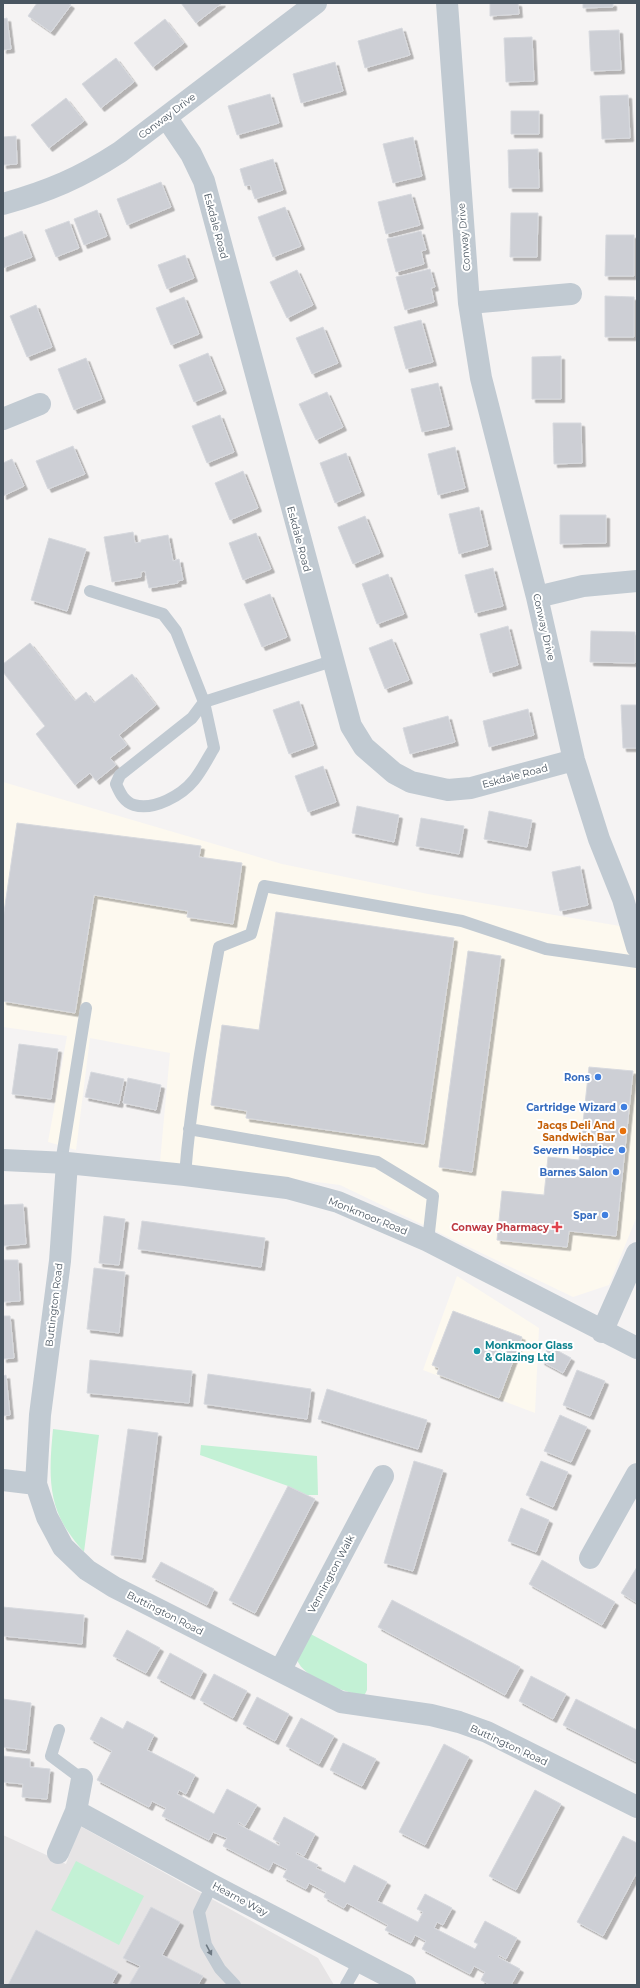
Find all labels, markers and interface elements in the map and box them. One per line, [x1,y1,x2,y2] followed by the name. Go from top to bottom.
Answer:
[136,90,198,142] street label: Conway Drive
[201,192,231,260] street label: Eskdale Road
[455,202,473,272] street label: Conway Drive
[284,505,314,573] street label: Eskdale Road
[530,592,558,662] street label: Conway Drive
[481,761,549,791] street label: Eskdale Road
[564,1071,591,1084] place label: Rons
[593,1072,603,1082] marker: Rons
[526,1101,616,1114] place label: Cartridge Wizard
[619,1102,629,1112] marker: Cartridge Wizard
[537,1119,616,1144] place label: Jacqs Deli And Sandwich Bar
[618,1126,628,1136] marker: Jacqs Deli And Sandwich Bar
[533,1144,614,1157] place label: Severn Hospice
[617,1145,627,1155] marker: Severn Hospice
[539,1166,608,1179] place label: Barnes Salon
[611,1167,621,1177] marker: Barnes Salon
[326,1194,410,1238] street label: Monkmoor Road
[573,1209,598,1222] place label: Spar
[600,1210,610,1220] marker: Spar
[451,1221,550,1234] place label: Conway Pharmacy
[552,1222,562,1232] marker: Conway Pharmacy
[42,1262,66,1348] street label: Buttington Road
[485,1339,573,1364] place label: Monkmoor Glass & Glazing Ltd
[472,1346,482,1356] marker: Monkmoor Glass & Glazing Ltd
[305,1533,357,1615] street label: Vennington Walk
[125,1588,205,1638] street label: Buttington Road
[468,1721,550,1769] street label: Buttington Road
[210,1879,270,1919] street label: Hearne Way
[206,1944,213,1956] one-way arrow

